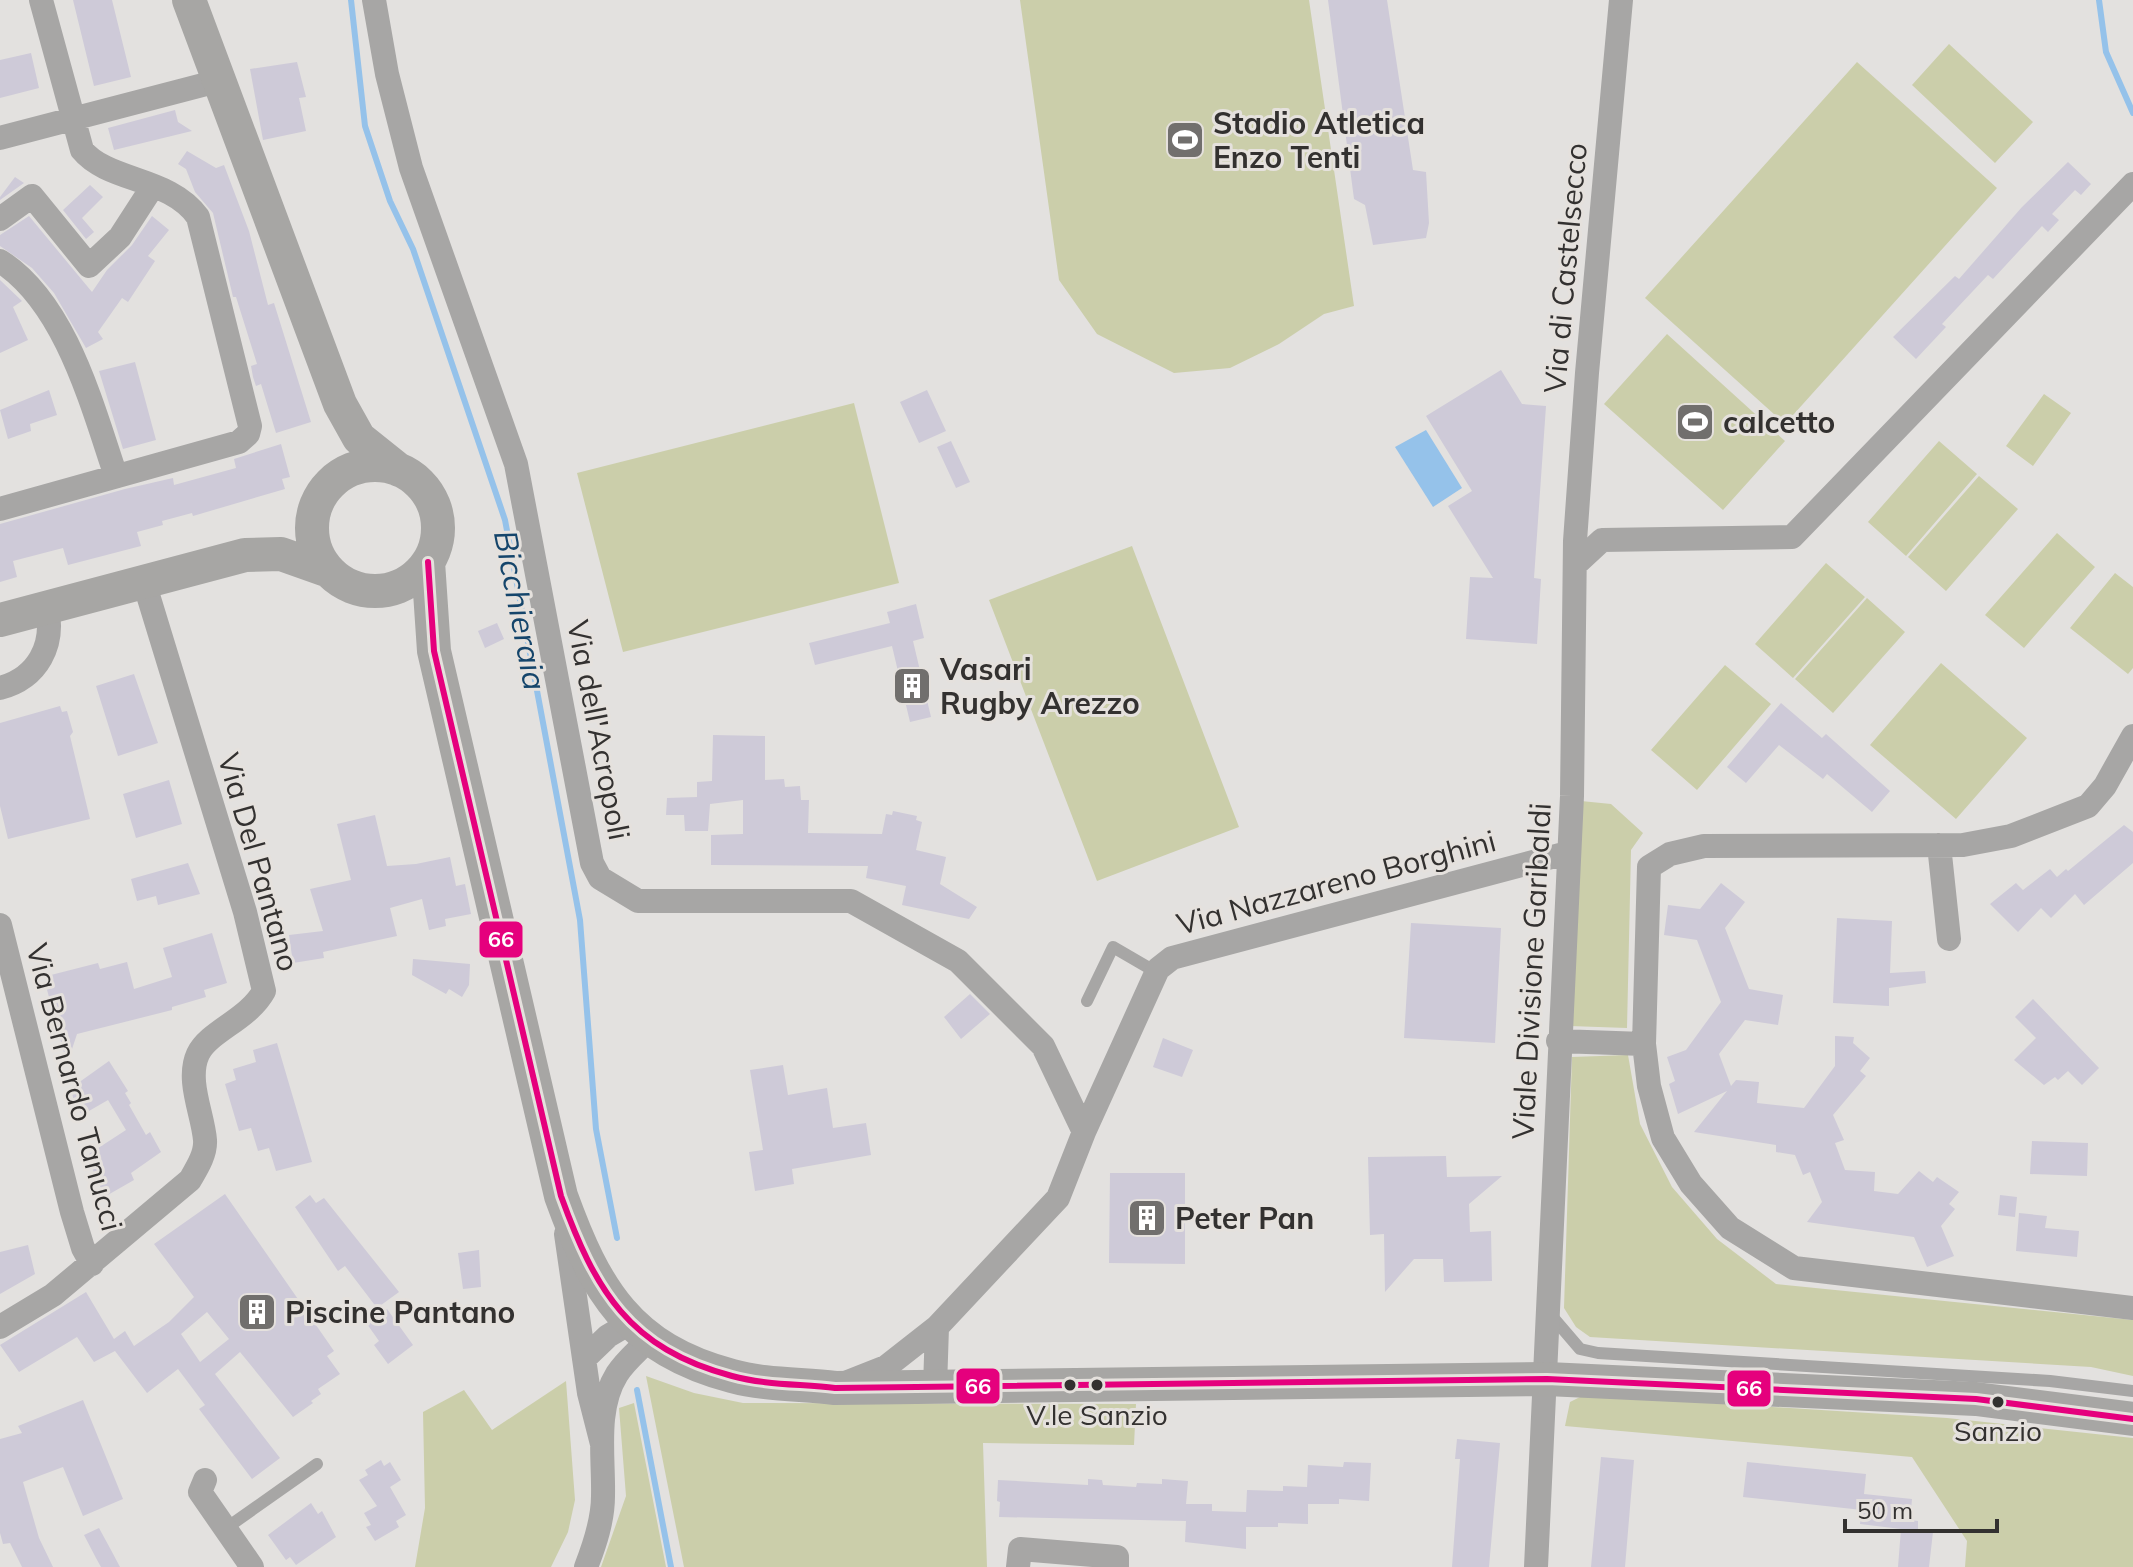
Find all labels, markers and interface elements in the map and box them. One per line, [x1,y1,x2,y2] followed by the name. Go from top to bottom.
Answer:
[1213,104,1425,176] place label: Stadio Atletica Enzo Tenti
[1164,119,1206,161] sports icon: Stadio Atletica Enzo Tenti
[1535,141,1595,395] street label: Via di Castelsecco
[1674,401,1716,443] sports icon: calcetto
[1723,403,1835,441] place label: calcetto
[486,527,556,693] water label: Bicchieraia
[559,617,639,843] street label: Via dell'Acropoli
[939,650,1140,722] place label: Vasari Rugby Arezzo
[891,665,933,707] building icon: Vasari Rugby Arezzo
[210,749,308,975] street label: Via Del Pantano
[1503,802,1559,1140] street label: Viale Divisione Garibaldi
[1172,821,1500,943] street label: Via Nazzareno Borghini
[478,920,524,959] line badge: 66
[488,925,514,953] text: 66
[18,939,132,1235] street label: Via Bernardo Tanucci
[1126,1197,1168,1239] building icon: Peter Pan
[1175,1199,1314,1237] place label: Peter Pan
[236,1291,278,1333] building icon: Piscine Pantano
[285,1293,515,1331] place label: Piscine Pantano
[955,1367,1001,1405] line badge: 66
[1726,1369,1772,1408] line badge: 66
[965,1372,991,1400] text: 66
[1736,1374,1762,1402] text: 66
[1062,1377,1078,1393] unlabelled marker
[1089,1377,1105,1393] marker: V.le Sanzio
[1990,1394,2006,1410] marker: Sanzio
[1026,1397,1168,1432] place label: V.le Sanzio
[1954,1413,2042,1448] place label: Sanzio
[1845,1483,1997,1533] scale bar
[1857,1495,1913,1525] text: 50 m

